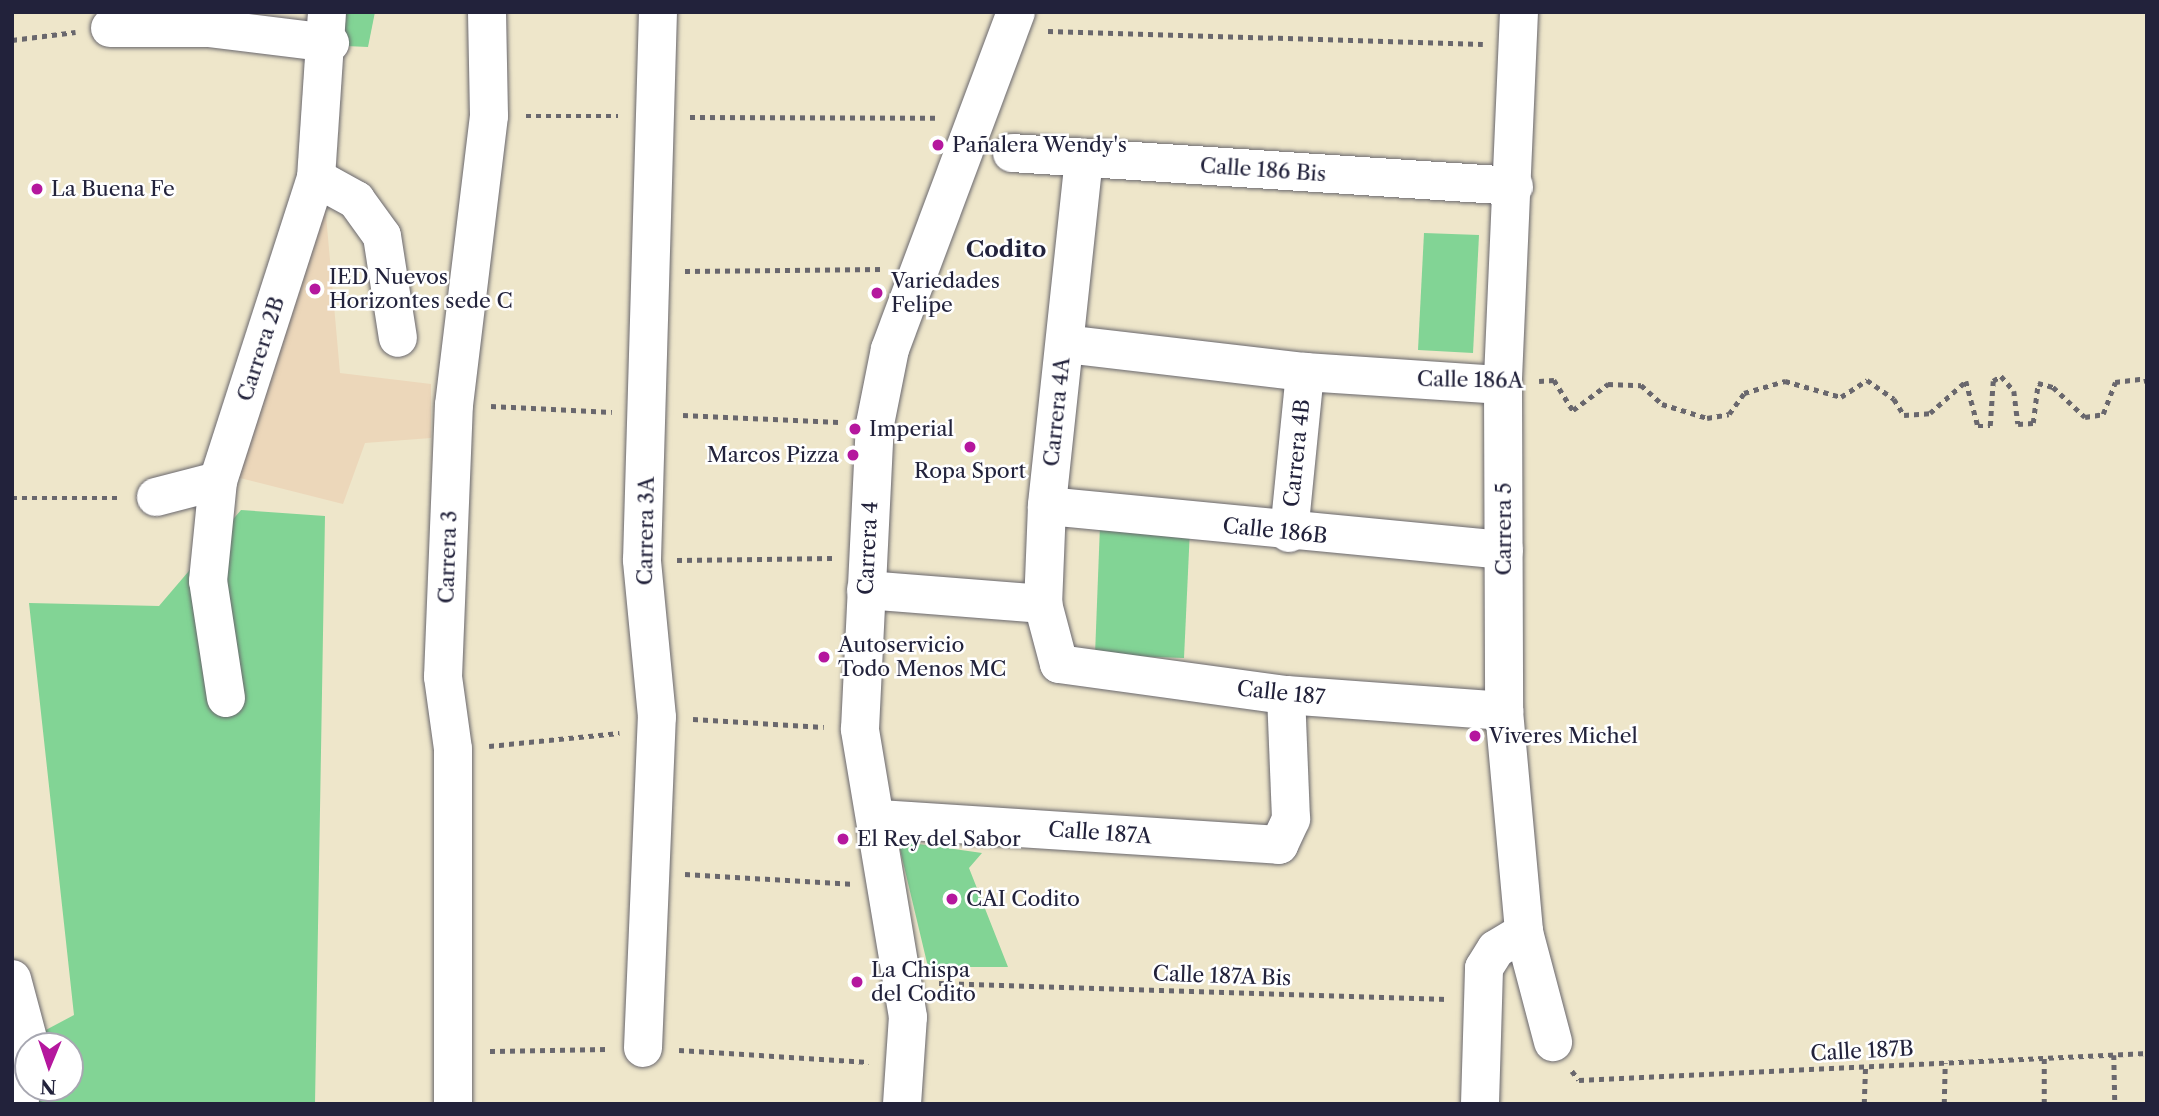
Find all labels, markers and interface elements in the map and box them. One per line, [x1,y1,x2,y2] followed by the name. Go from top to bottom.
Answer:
[952,132,1128,158] place label: Pañalera Wendy's
[930,137,946,153] marker: Pañalera Wendy's
[1199,153,1327,187] street label: Calle 186 Bis
[51,176,175,202] place label: La Buena Fe
[29,181,45,197] marker: La Buena Fe
[966,235,1046,263] district label: Codito
[329,264,513,314] place label: IED Nuevos Horizontes sede C
[891,268,1000,318] place label: Variedades Felipe
[307,281,323,297] marker: IED Nuevos Horizontes sede C
[869,285,885,301] marker: Variedades Felipe
[232,293,290,405] street label: Carrera 2B
[1039,356,1075,468] street label: Carrera 4A
[1417,366,1523,394] street label: Calle 186A
[1279,398,1315,508] street label: Carrera 4B
[869,416,954,442] place label: Imperial
[847,421,863,437] marker: Imperial
[962,439,978,455] marker: Ropa Sport
[707,442,839,468] place label: Marcos Pizza
[845,447,861,463] marker: Marcos Pizza
[914,458,1026,484] place label: Ropa Sport
[632,476,660,586] street label: Carrera 3A
[1491,482,1517,576] street label: Carrera 5
[853,500,883,596] street label: Carrera 4
[434,510,462,604] street label: Carrera 3
[1221,513,1329,549] street label: Calle 186B
[838,632,1006,682] place label: Autoservicio Todo Menos MC
[816,649,832,665] marker: Autoservicio Todo Menos MC
[1236,676,1326,710] street label: Calle 187
[1489,723,1638,749] place label: Viveres Michel
[1467,728,1483,744] marker: Viveres Michel
[1047,817,1153,849] street label: Calle 187A
[857,826,1022,852] place label: El Rey del Sabor
[835,831,851,847] marker: El Rey del Sabor
[966,886,1080,912] place label: CAI Codito
[944,891,960,907] marker: CAI Codito
[871,957,976,1007] place label: La Chispa del Codito
[1152,961,1292,991] street label: Calle 187A Bis
[849,974,865,990] marker: La Chispa del Codito
[14,1032,84,1102] north arrow
[1810,1036,1914,1066] street label: Calle 187B
[40,1075,57,1098] text: N

